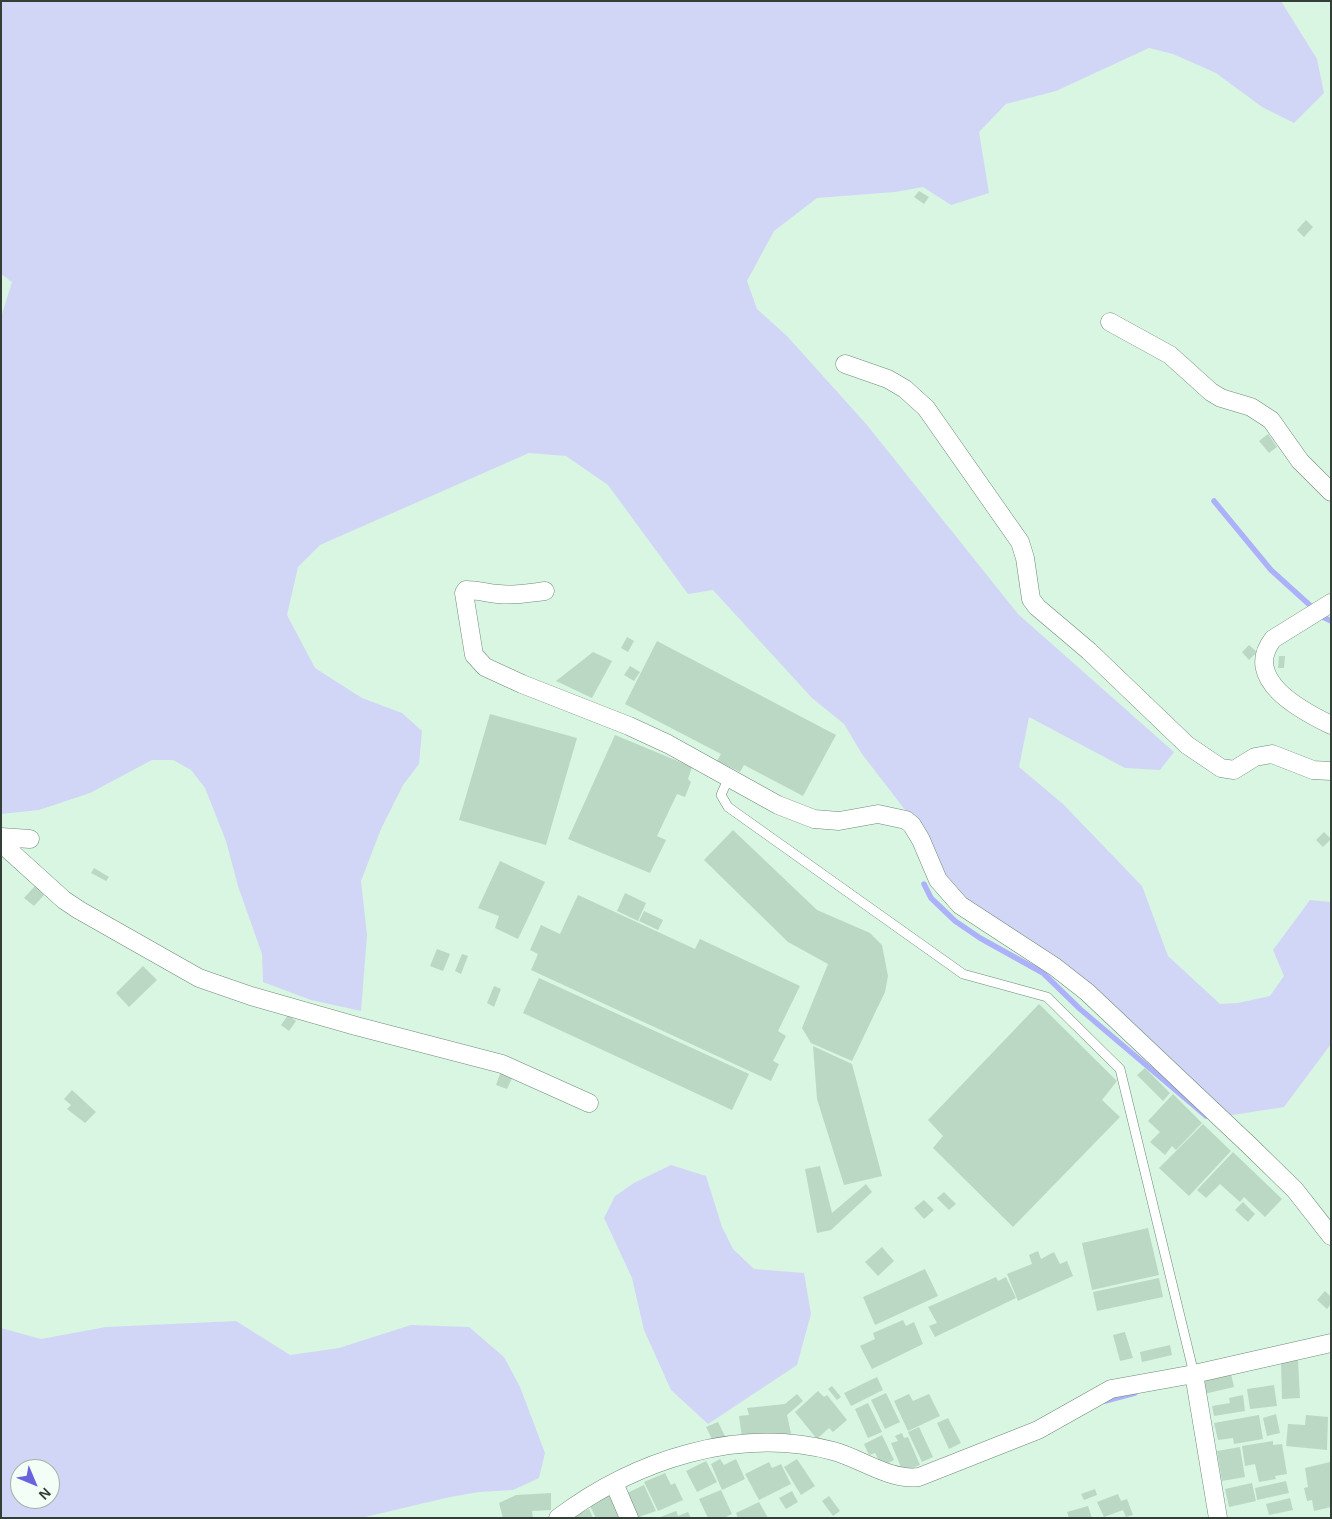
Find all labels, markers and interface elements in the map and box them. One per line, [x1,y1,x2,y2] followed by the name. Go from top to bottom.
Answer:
[10,1459,60,1509] north arrow
[36,1485,54,1503] text: N

